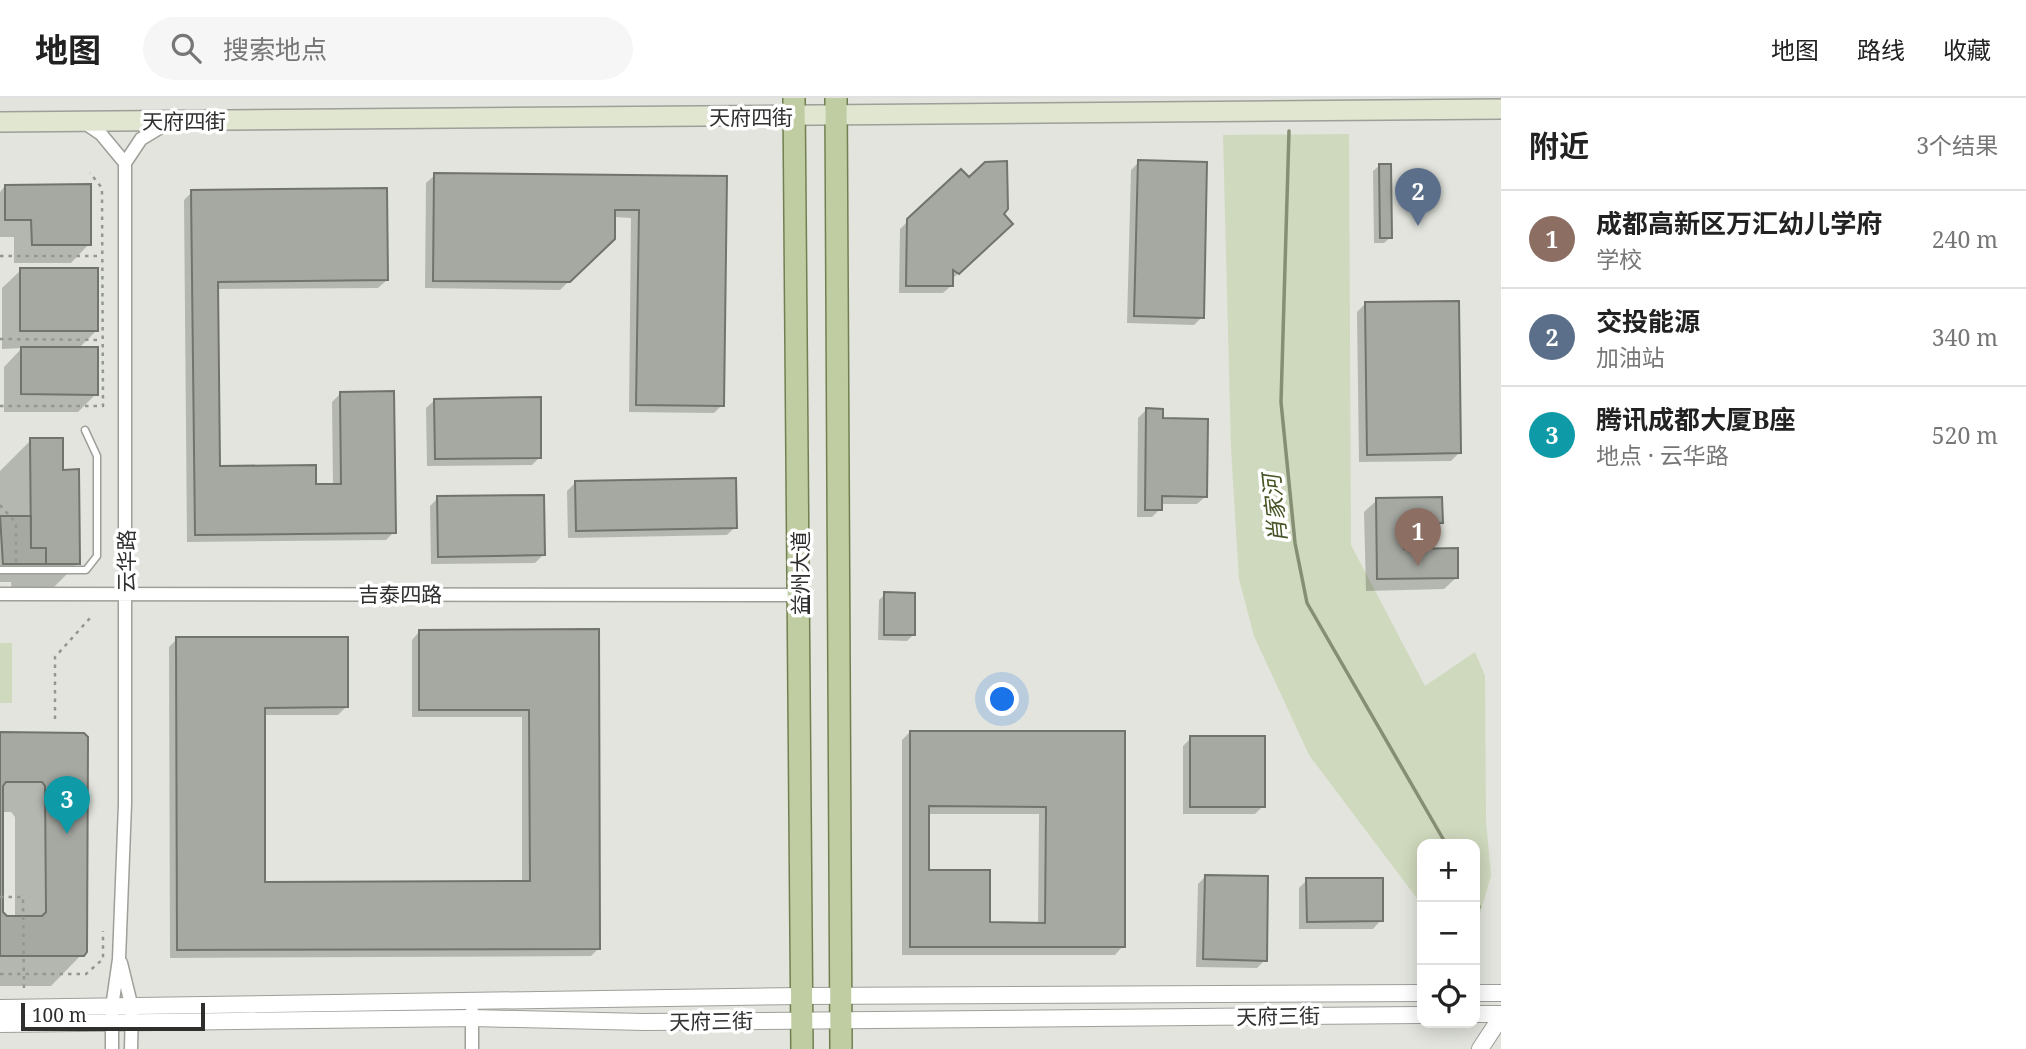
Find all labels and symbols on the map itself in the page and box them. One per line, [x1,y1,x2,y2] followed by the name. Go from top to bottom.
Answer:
[709,103,793,131] street label: 天府四街
[142,107,226,135] street label: 天府四街
[1395,168,1441,226] pin: 2
[1254,469,1294,545] water label: 肖家河
[1395,508,1441,566] pin: 1
[112,530,140,593] street label: 云华路
[786,531,814,615] street label: 益州大道
[358,580,442,608] street label: 吉泰四路
[985,682,1019,716] your location
[44,776,90,834] pin: 3
[21,1000,205,1032] scale bar
[1236,1001,1320,1031] street label: 天府三街
[669,1006,753,1036] street label: 天府三街

